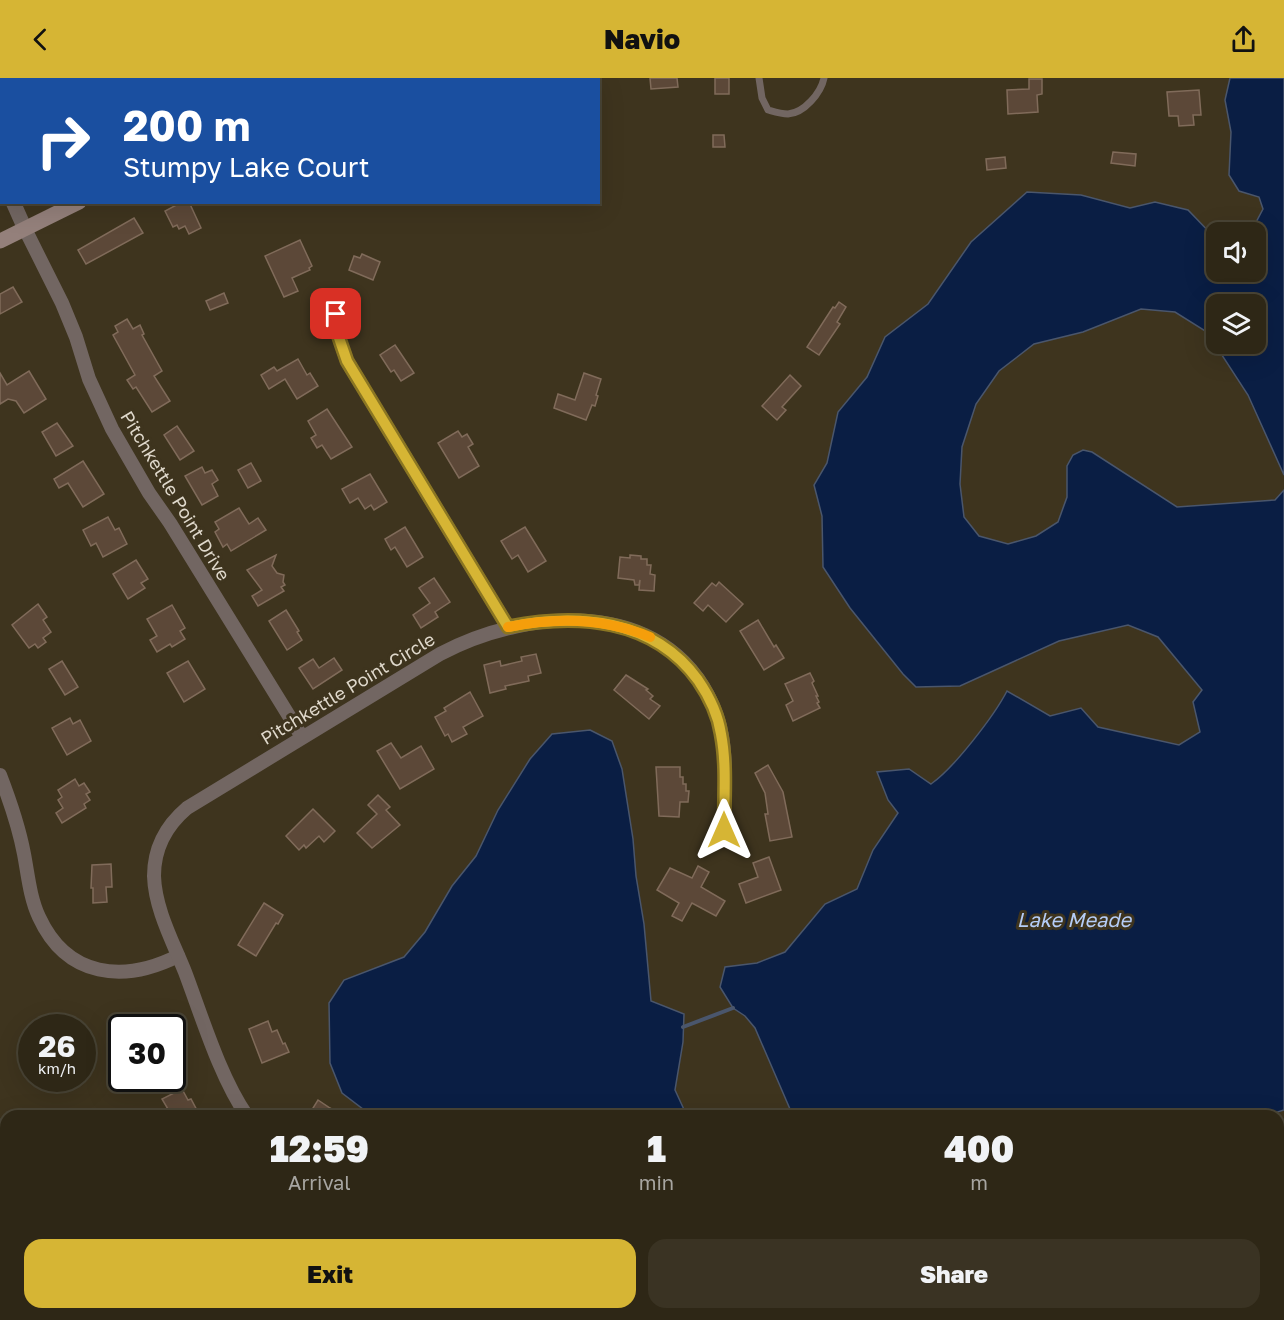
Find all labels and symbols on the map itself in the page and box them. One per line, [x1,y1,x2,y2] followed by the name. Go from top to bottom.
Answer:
[310,288,361,339] pin
[116,407,235,584] street label: Pitchkettle Point Drive
[256,627,439,749] street label: Pitchkettle Point Circle
[692,798,756,862] position arrow
[1017,907,1133,931] water label: Lake Meade
[108,1014,186,1092] speed limit sign: 30

